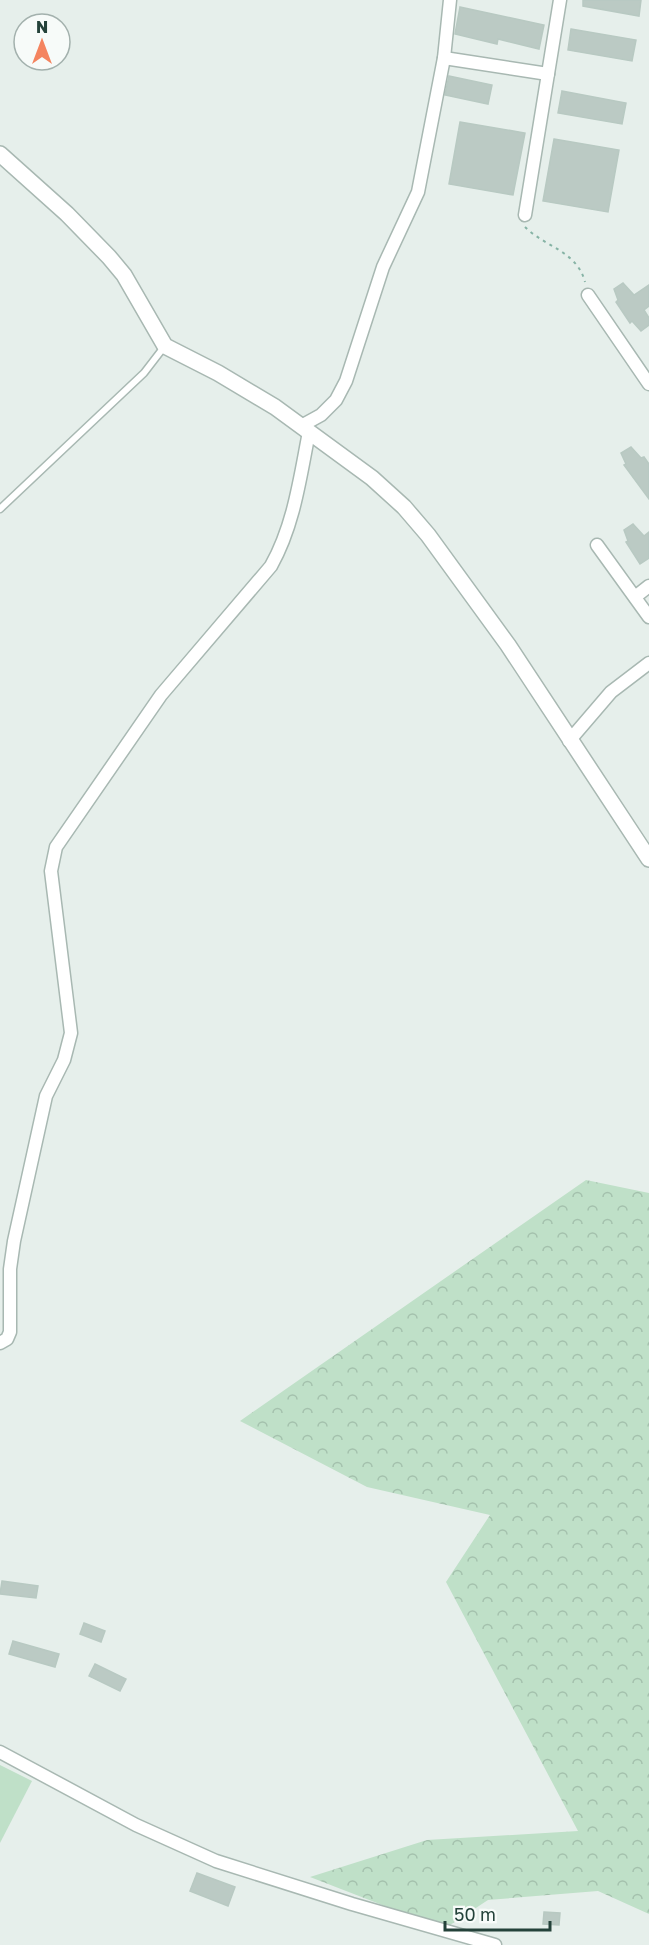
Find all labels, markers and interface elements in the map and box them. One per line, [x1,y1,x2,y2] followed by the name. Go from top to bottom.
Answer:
[12,12,72,72] north arrow
[36,17,48,37] text: N
[445,1894,550,1932] scale bar
[454,1903,496,1925] text: 50 m

